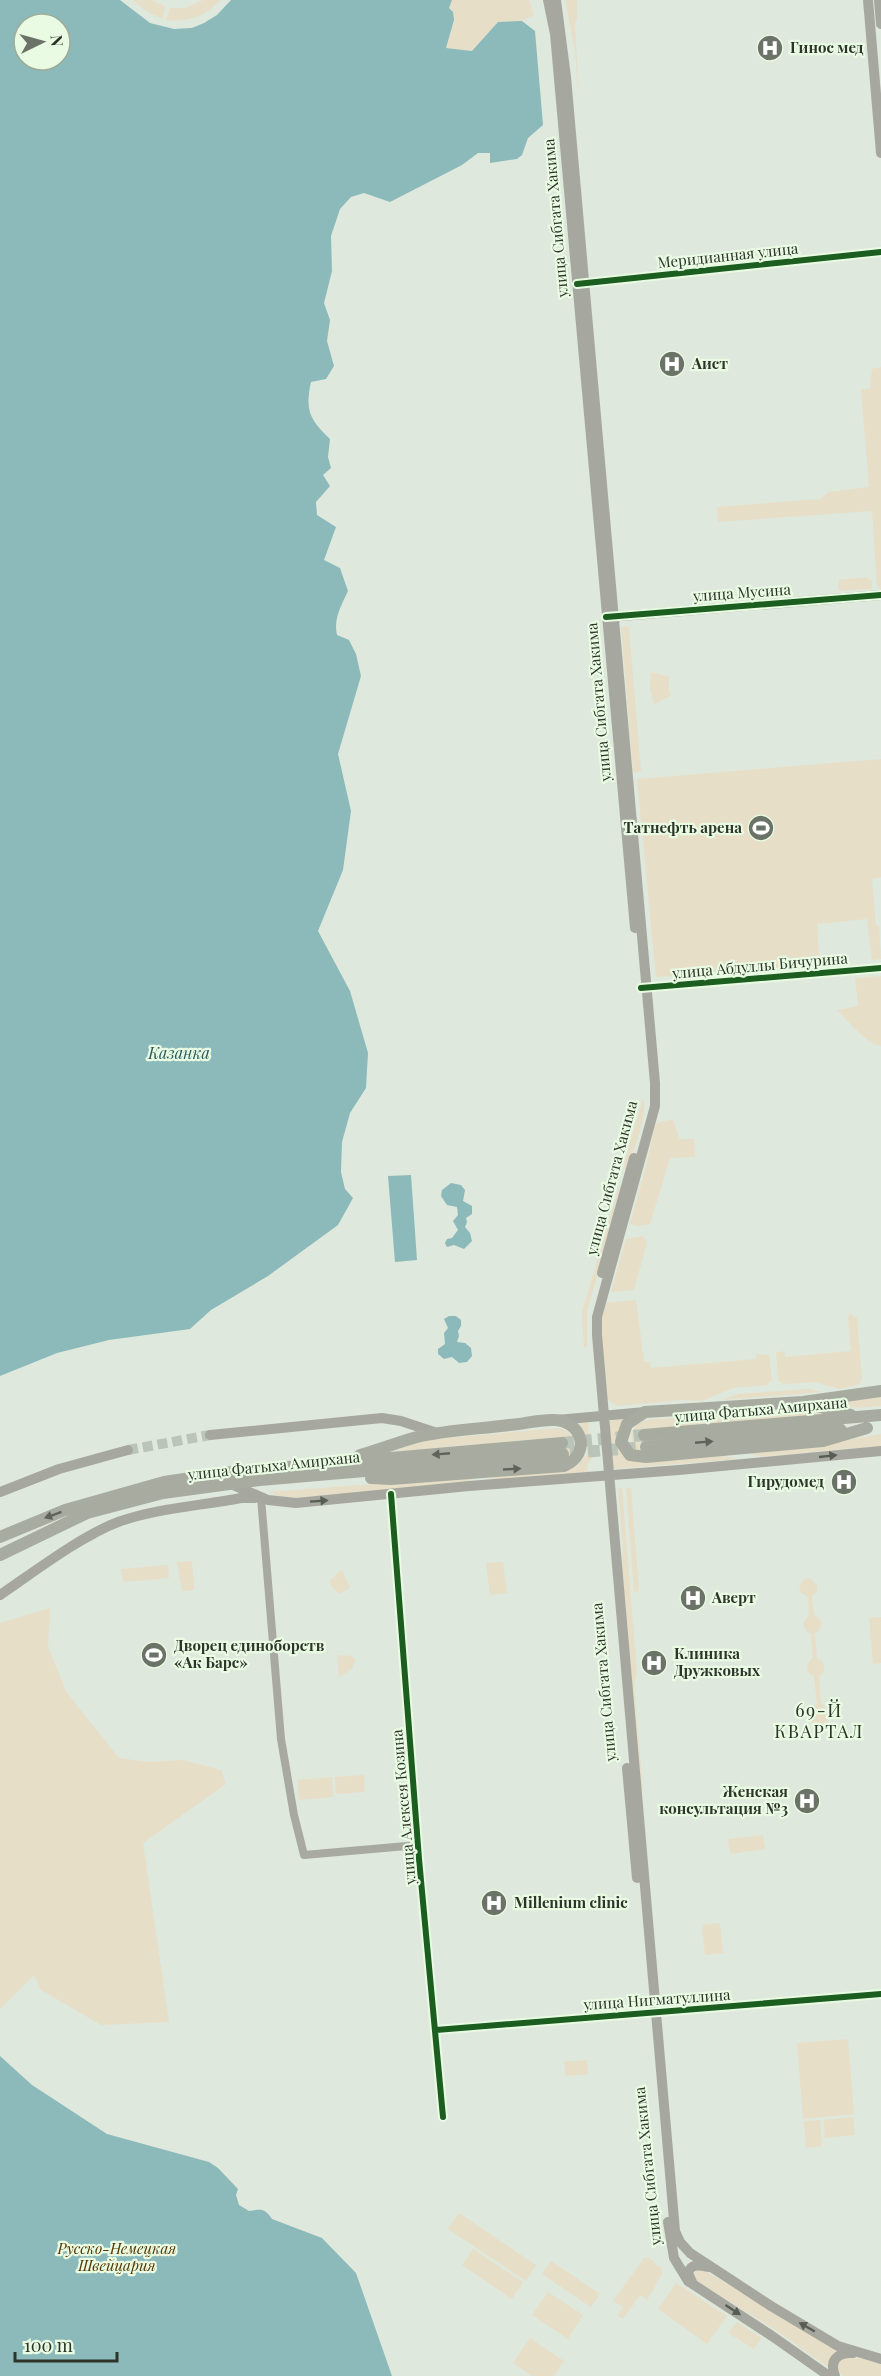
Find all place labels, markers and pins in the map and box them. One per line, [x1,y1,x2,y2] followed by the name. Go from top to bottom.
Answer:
[755,33,785,63] hospital icon: Гинос мед
[790,37,864,57] place label: Гинос мед
[657,349,687,379] hospital icon: Аист
[691,353,728,373] place label: Аист
[746,813,776,843] sports icon: Татнефть арена
[624,817,742,837] place label: Татнефть арена
[829,1467,859,1497] hospital icon: Гирудомед
[748,1471,824,1491] place label: Гирудомед
[678,1583,708,1613] hospital icon: Аверт
[711,1587,756,1607] place label: Аверт
[174,1635,325,1672] place label: Дворец единоборств «Ак Барс»
[139,1640,169,1670] sports icon: Дворец единоборств «Ак Барс»
[674,1643,761,1680] place label: Клиника Дружковых
[639,1648,669,1678] hospital icon: Клиника Дружковых
[659,1781,788,1818] place label: Женская консультация №3
[792,1786,822,1816] hospital icon: Женская консультация №3
[479,1888,509,1918] hospital icon: Millenium clinic
[514,1892,628,1912] place label: Millenium clinic

